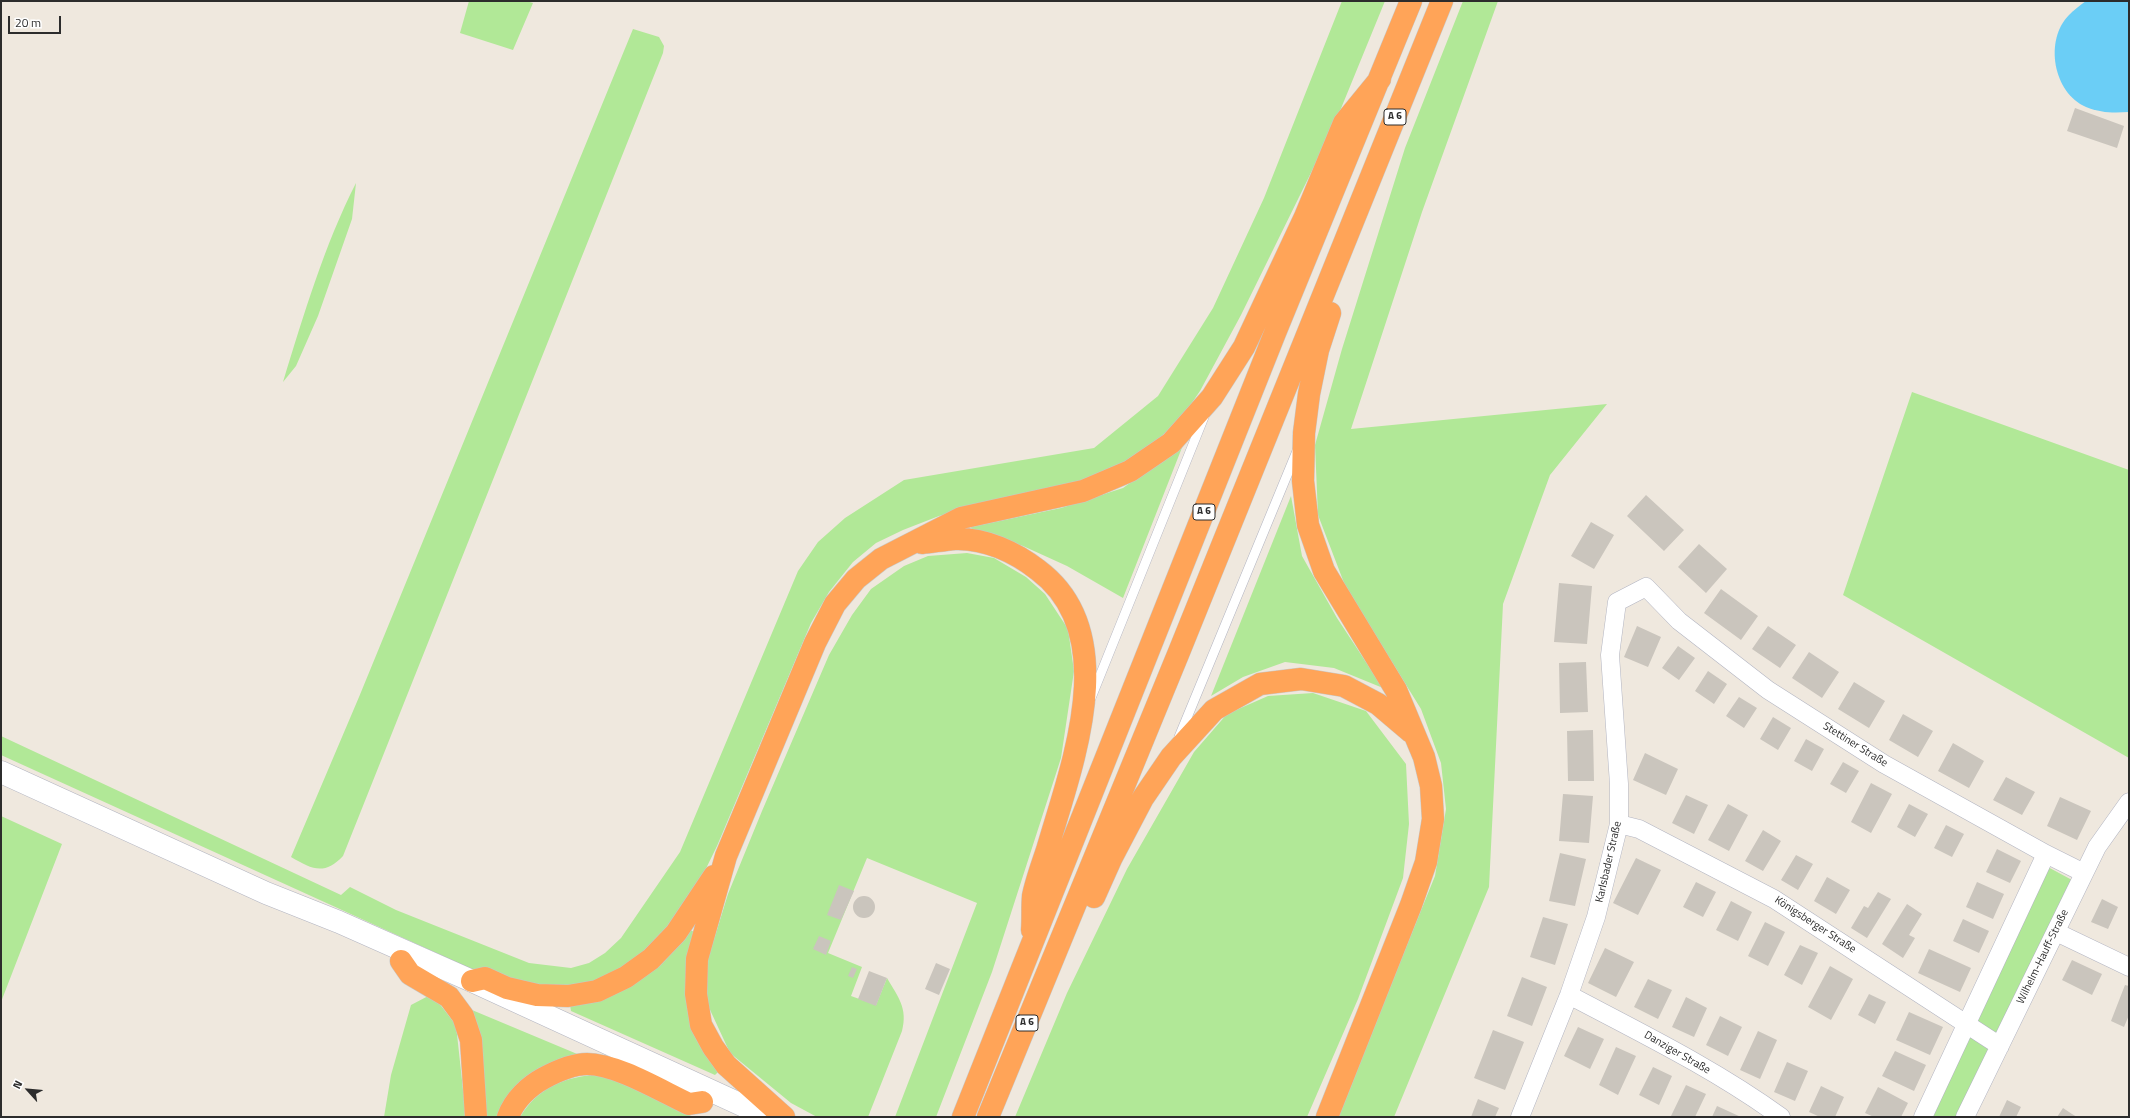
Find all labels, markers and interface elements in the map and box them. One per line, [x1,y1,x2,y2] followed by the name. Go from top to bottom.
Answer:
[10,8,63,34] scale bar
[15,13,41,32] text: 20 m
[1384,109,1406,125] road number: A 6
[1193,504,1215,520] road number: A 6
[1820,720,1890,770] street label: Stettiner Straße
[1593,820,1625,904] street label: Karlsbader Straße
[1772,894,1858,956] street label: Königsberger Straße
[2014,907,2072,1007] street label: Wilhelm-Hauff-Straße
[1016,1015,1038,1031] road number: A 6
[1642,1029,1712,1077] street label: Danziger Straße
[8,1070,48,1110] north arrow
[8,1078,26,1092] text: N

